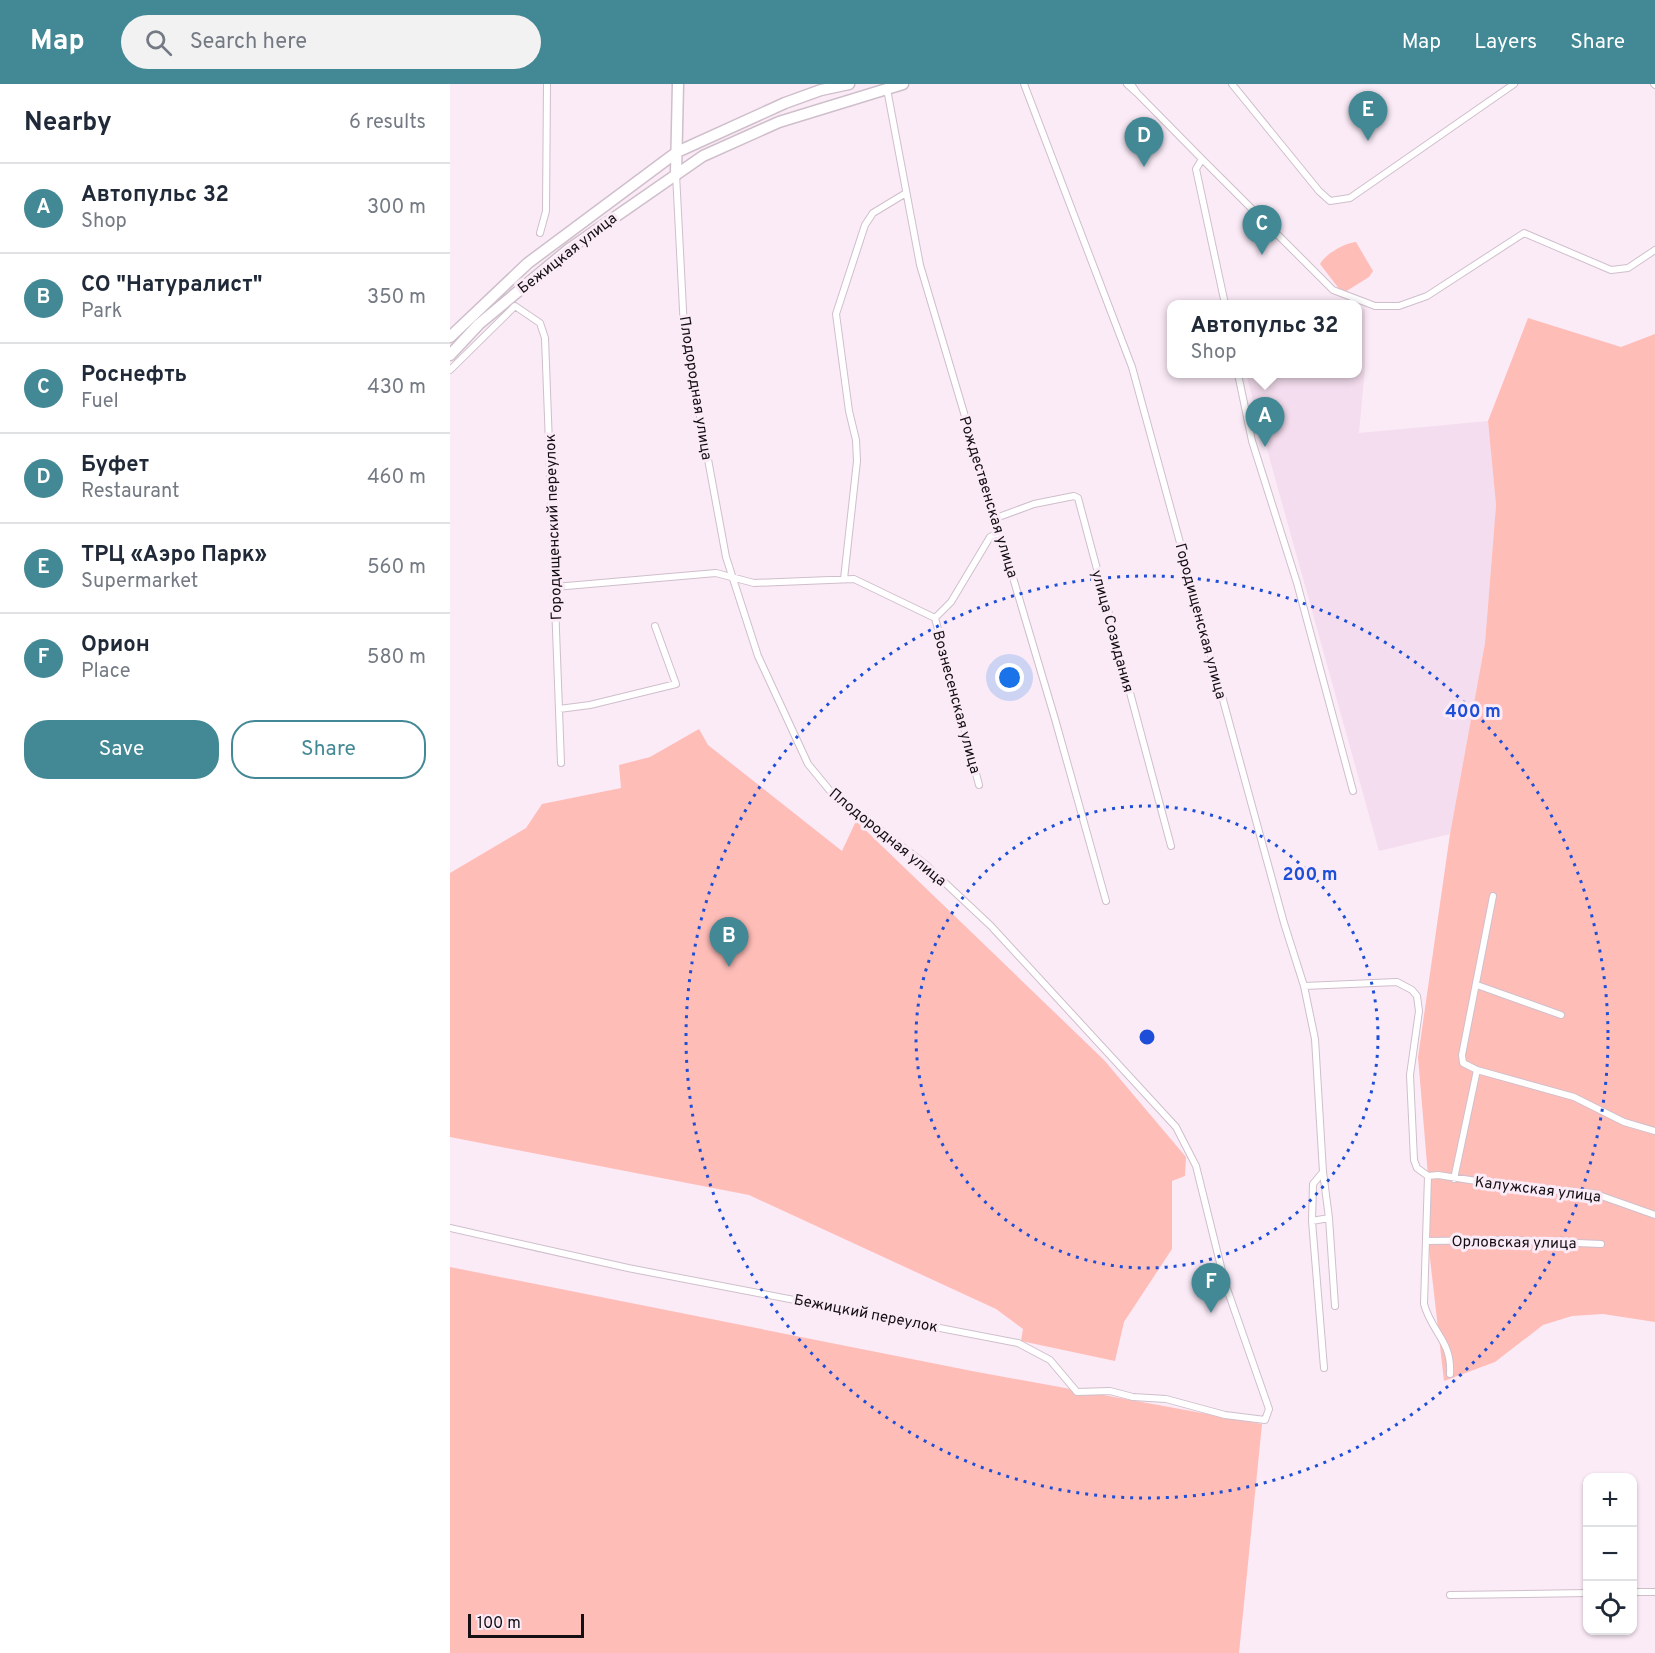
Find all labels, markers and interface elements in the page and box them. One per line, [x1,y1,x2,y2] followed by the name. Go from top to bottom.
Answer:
[121,15,541,69] search box
[30,24,85,60] text: Map
[142,26,175,59] icon: search
[190,29,307,56] text: Search here
[1402,29,1441,56] text: Map
[1474,29,1537,56] text: Layers
[1570,29,1625,56] text: Share
[1348,92,1388,141] pin: E
[24,107,112,140] text: Nearby
[349,110,426,136] text: 6 results
[1124,118,1164,167] pin: D
[81,182,229,209] text: Автопульс 32
[36,195,51,221] text: A
[367,195,426,221] text: 300 m
[1242,206,1282,255] pin: C
[81,209,127,235] text: Shop
[515,210,621,299] street label: Бежицкая улица
[81,272,262,299] text: СО "Натуралист"
[37,285,50,311] text: B
[367,285,426,311] text: 350 m
[81,299,122,325] text: Park
[1167,300,1362,378] popup
[1191,313,1338,340] text: Автопульс 32
[674,315,715,462] street label: Плодородная улица
[1191,340,1236,366] text: Shop
[81,362,187,389] text: Роснефть
[37,375,50,401] text: C
[367,375,426,401] text: 430 m
[81,389,119,415] text: Fuel
[1246,398,1284,447] pin: A
[954,414,1021,581] street label: Рождественская улица
[542,433,567,620] street label: Городищенский переулок
[81,452,149,479] text: Буфет
[36,465,51,491] text: D
[367,465,426,491] text: 460 m
[81,479,180,505] text: Restaurant
[1170,541,1230,701] street label: Городищенская улица
[81,542,267,569] text: ТРЦ «Аэро Парк»
[37,555,50,581] text: E
[367,555,426,581] text: 560 m
[1086,568,1137,695] street label: улица Созидания
[81,569,198,595] text: Supermarket
[927,629,984,776] street label: Вознесенская улица
[81,632,150,659] text: Орион
[38,645,49,671] text: F
[367,645,426,671] text: 580 m
[81,659,131,685] text: Place
[995,663,1024,692] your location
[1445,701,1501,724] text: 400 m
[24,720,219,779] button: Save
[231,720,426,779] button: Share
[825,785,950,891] street label: Плодородная улица
[1282,864,1338,887] text: 200 m
[710,918,748,967] pin: B
[1137,1027,1157,1047] centre of rings
[1474,1173,1602,1208] street label: Калужская улица
[1451,1233,1577,1254] street label: Орловская улица
[1192,1264,1230,1313] pin: F
[792,1291,939,1338] street label: Бежицкий переулок
[1583,1473,1637,1635] map controls
[1583,1473,1637,1527] button: +
[1583,1527,1637,1581] button: −
[1583,1581,1637,1635] button: locate
[468,1611,584,1638] scale bar
[477,1614,521,1634] text: 100 m

